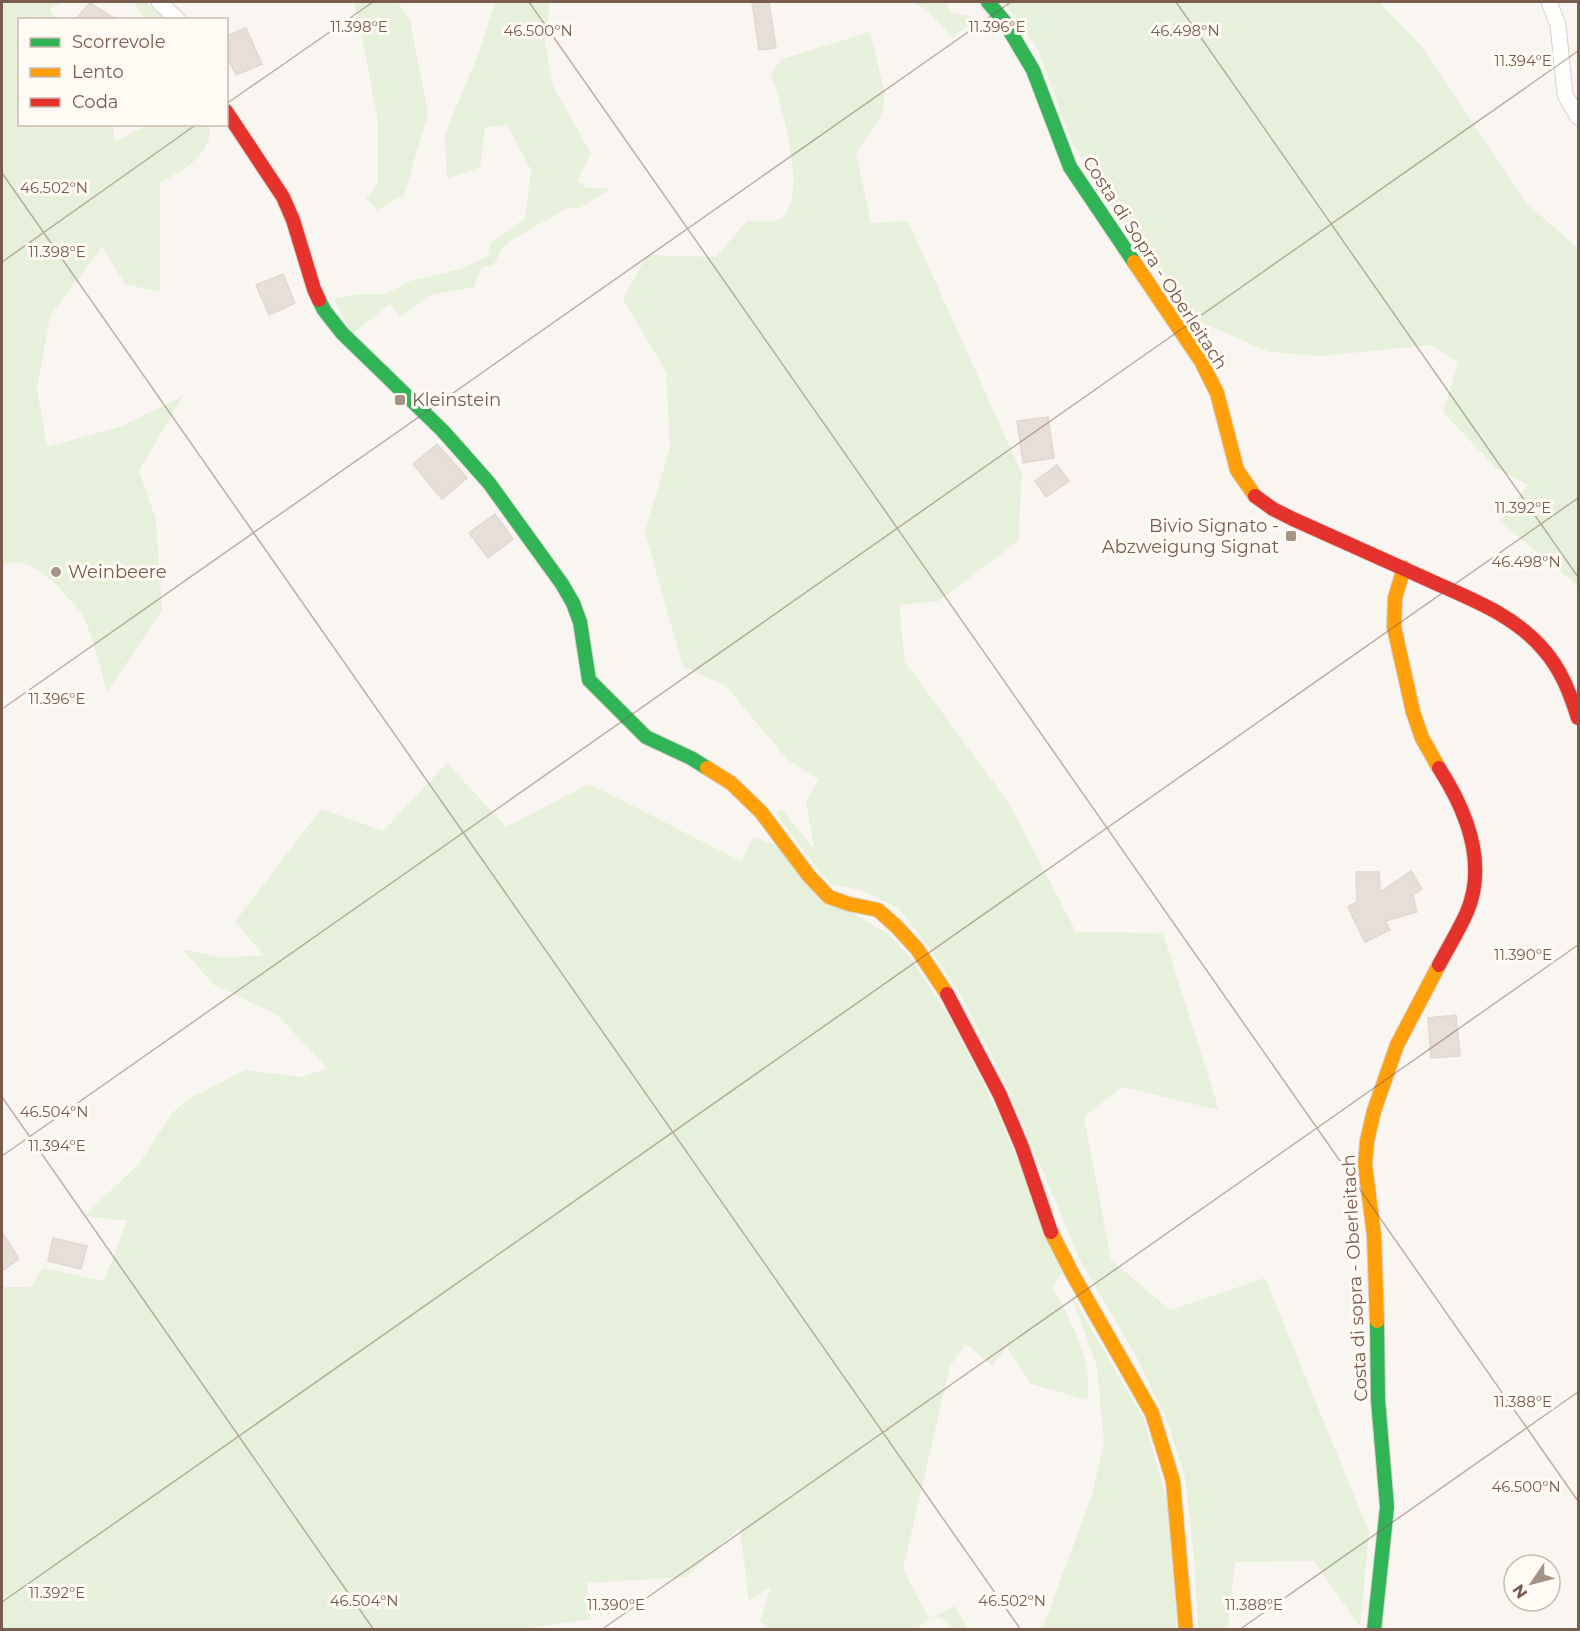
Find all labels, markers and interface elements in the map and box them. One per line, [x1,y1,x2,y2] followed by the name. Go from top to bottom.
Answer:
[330,17,388,36] text: 11.398°E
[969,17,1025,36] text: 11.396°E
[18,18,228,126] legend
[503,21,573,40] text: 46.500°N
[1150,21,1220,40] text: 46.498°N
[72,31,166,53] text: Scorrevole
[1494,51,1552,70] text: 11.394°E
[72,61,124,83] text: Lento
[72,91,118,113] text: Coda
[1078,152,1232,374] street label: Costa di Sopra - Oberleitach
[20,178,88,197] text: 46.502°N
[28,242,86,261] text: 11.398°E
[412,389,501,411] place label: Kleinstein
[393,393,407,407] marker: Kleinstein
[1495,498,1551,517] text: 11.392°E
[1102,515,1279,558] place label: Bivio Signato - Abzweigung Signat
[1284,529,1298,543] marker: Bivio Signato - Abzweigung Signat
[1491,552,1561,571] text: 46.498°N
[68,561,167,583] place label: Weinbeere
[49,565,63,579] marker: Weinbeere
[29,689,85,708] text: 11.396°E
[1494,945,1552,964] text: 11.390°E
[20,1102,88,1121] text: 46.504°N
[28,1136,86,1155] text: 11.394°E
[1338,1154,1372,1402] street label: Costa di sopra - Oberleitach
[1494,1392,1552,1411] text: 11.388°E
[1491,1477,1561,1496] text: 46.500°N
[1502,1553,1562,1613] north arrow
[1509,1581,1532,1602] text: N
[29,1583,85,1602] text: 11.392°E
[330,1591,398,1610] text: 46.504°N
[978,1591,1046,1610] text: 46.502°N
[587,1595,645,1614] text: 11.390°E
[1225,1595,1283,1614] text: 11.388°E

